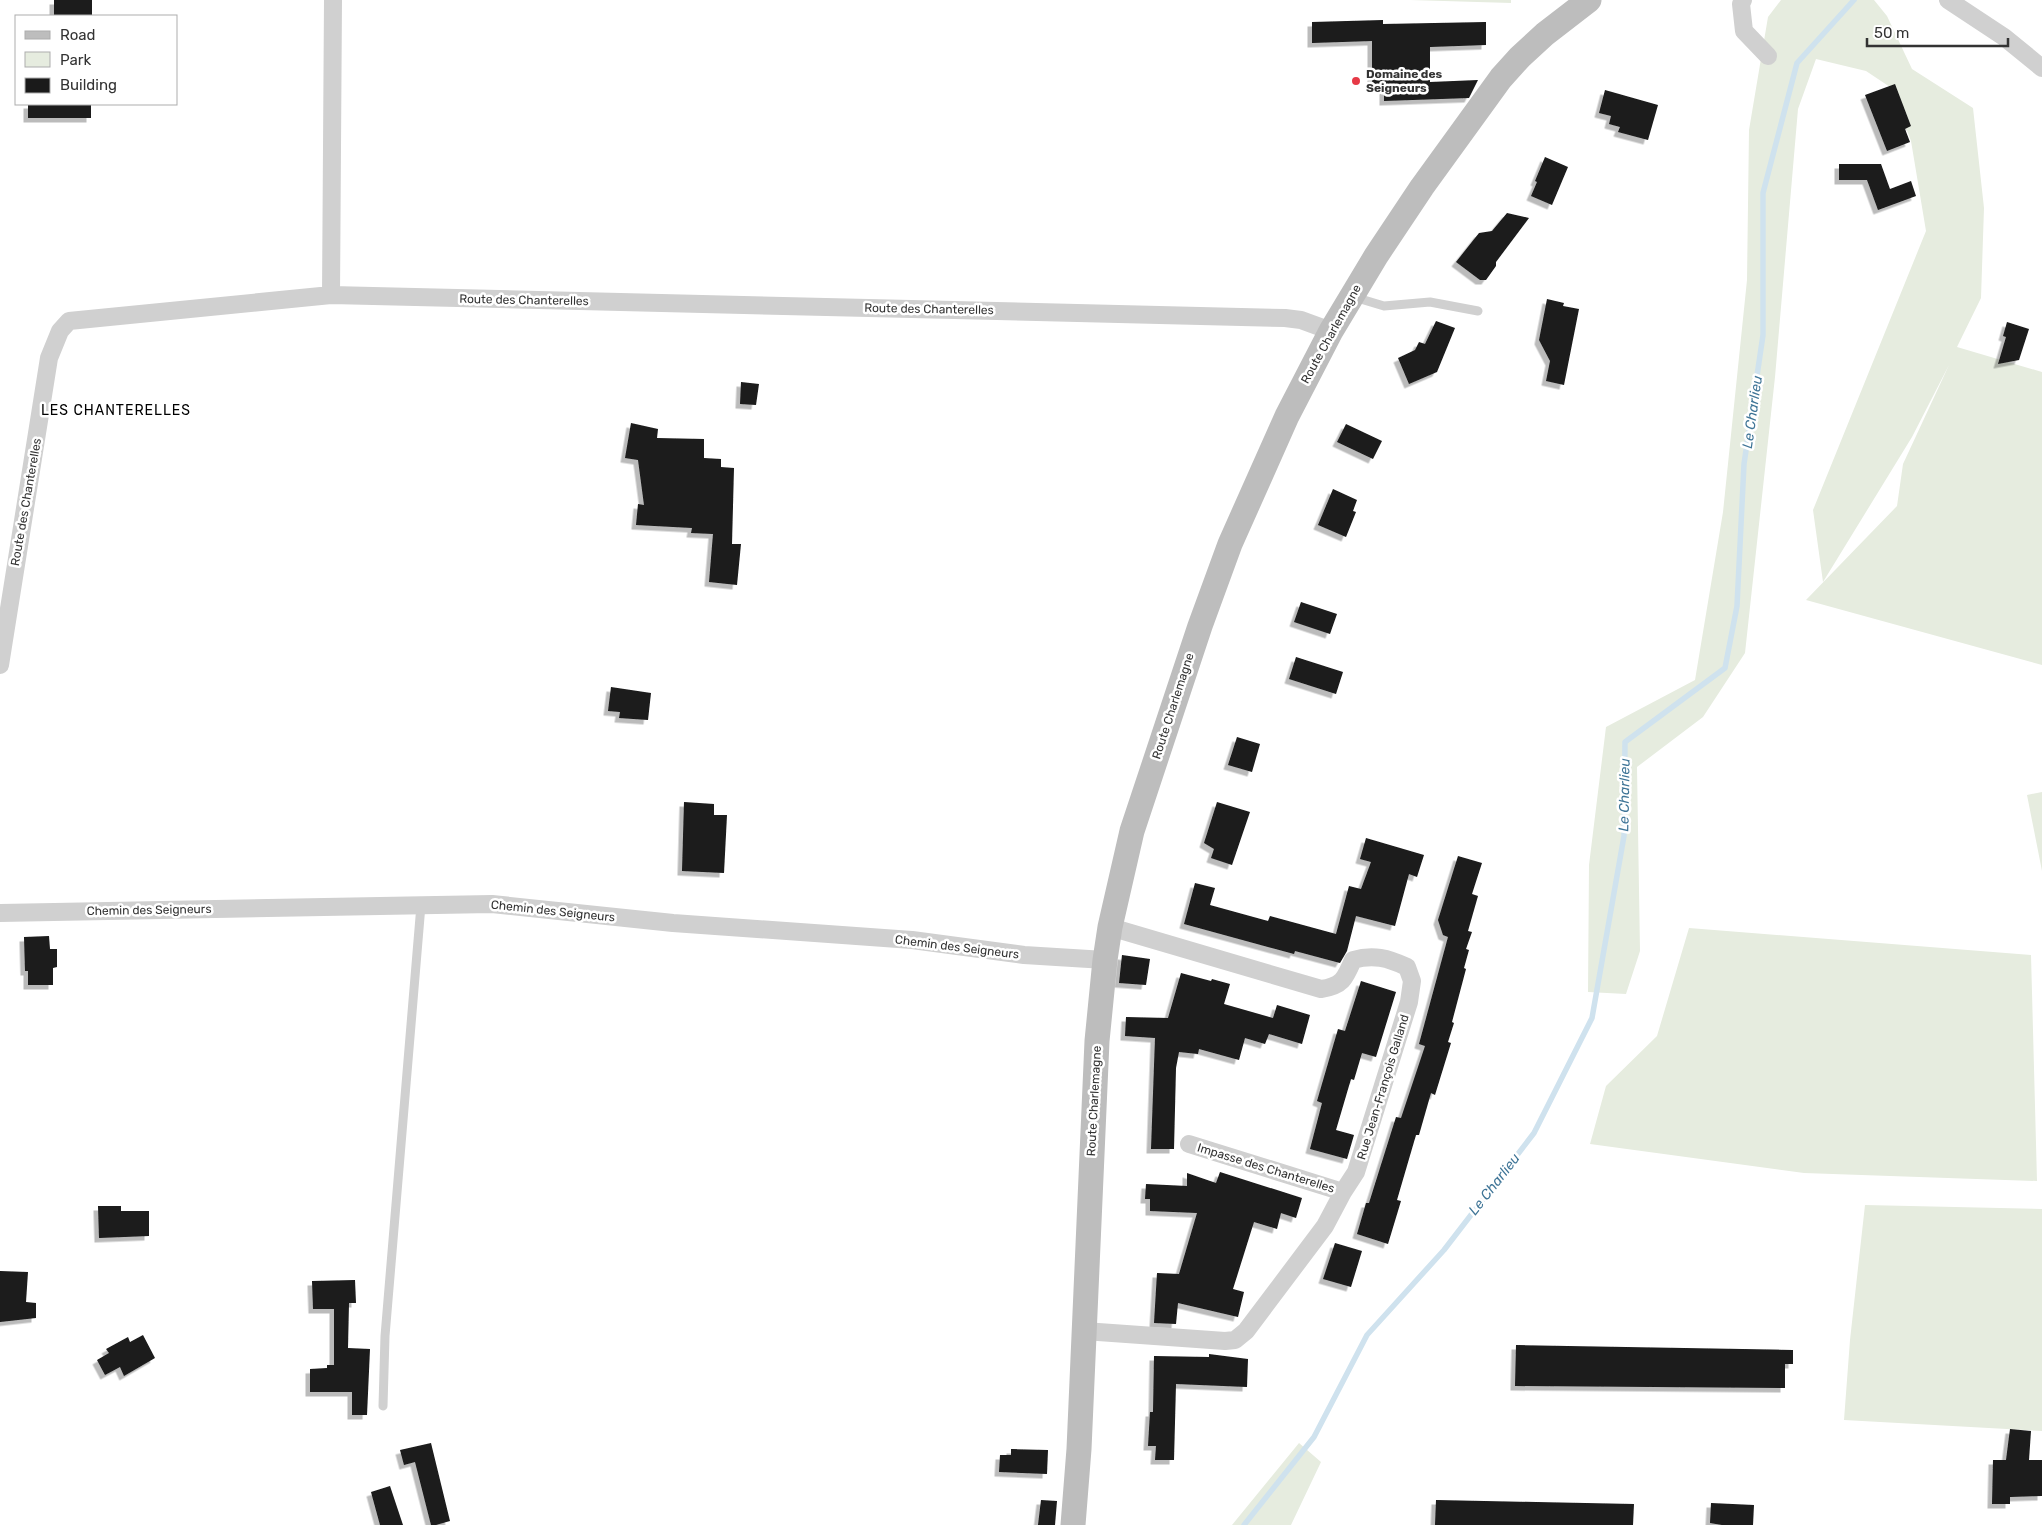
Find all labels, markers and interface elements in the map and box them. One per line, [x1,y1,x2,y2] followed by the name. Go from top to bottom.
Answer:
[15,15,178,105] legend
[1867,15,2008,47] scale bar
[1874,24,1909,42] text: 50 m
[60,26,96,44] text: Road
[60,51,91,69] text: Park
[1366,67,1443,95] place label: Domaine des Seigneurs
[1350,75,1362,87] marker: Domaine des Seigneurs
[60,76,117,94] text: Building
[1298,282,1364,386] street label: Route Charlemagne
[459,292,589,308] street label: Route des Chanterelles
[864,301,994,317] street label: Route des Chanterelles
[1739,374,1766,450] water label: Le Charlieu
[41,402,191,419] district label: LES CHANTERELLES
[8,437,44,567] street label: Route des Chanterelles
[1149,651,1197,761] street label: Route Charlemagne
[1615,758,1634,832] water label: Le Charlieu
[490,898,616,924] street label: Chemin des Seigneurs
[86,902,212,918] street label: Chemin des Seigneurs
[894,932,1020,962] street label: Chemin des Seigneurs
[1354,1013,1412,1161] street label: Rue Jean-François Galland
[1084,1045,1104,1157] street label: Route Charlemagne
[1196,1140,1336,1196] street label: Impasse des Chanterelles
[1465,1150,1524,1218] water label: Le Charlieu

